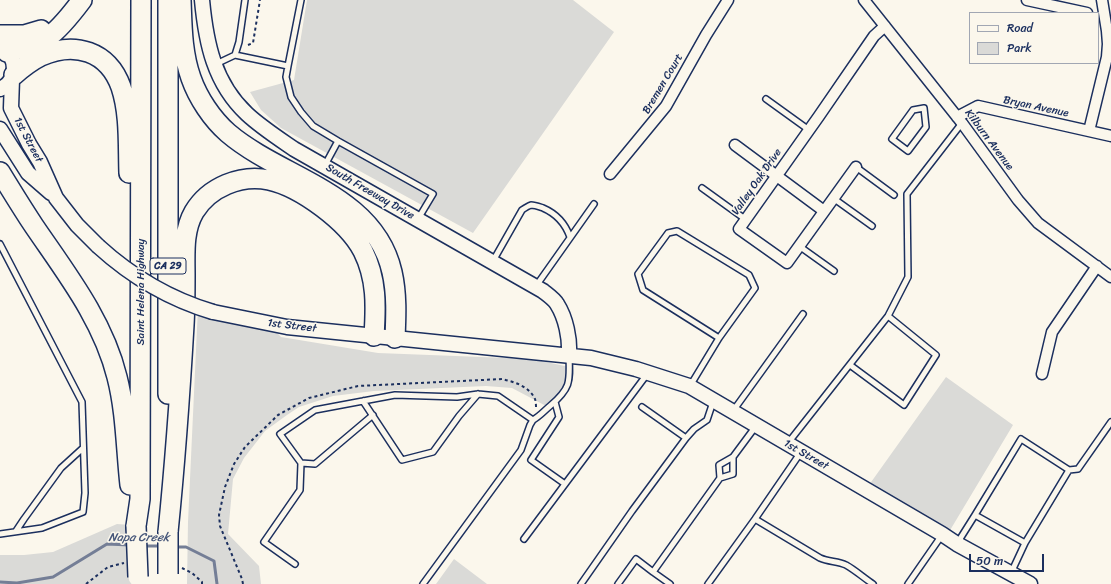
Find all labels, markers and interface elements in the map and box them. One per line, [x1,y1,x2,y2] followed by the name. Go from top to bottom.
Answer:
[969,12,1099,64] legend
[1007,17,1033,39] text: Road
[1007,37,1032,59] text: Park
[640,52,686,116] street label: Bremen Court
[1002,94,1070,120] street label: Bryan Avenue
[962,107,1016,173] street label: Kilburn Avenue
[11,115,45,165] street label: 1st Street
[729,146,785,218] street label: Valley Oak Drive
[323,161,417,223] street label: South Freeway Drive
[134,239,148,345] street label: Saint Helena Highway
[150,258,186,274] road number: CA 29
[267,316,317,336] street label: 1st Street
[781,437,831,473] street label: 1st Street
[109,531,169,545] water label: Napa Creek
[971,546,1046,572] scale bar
[976,550,1003,572] text: 50 m

